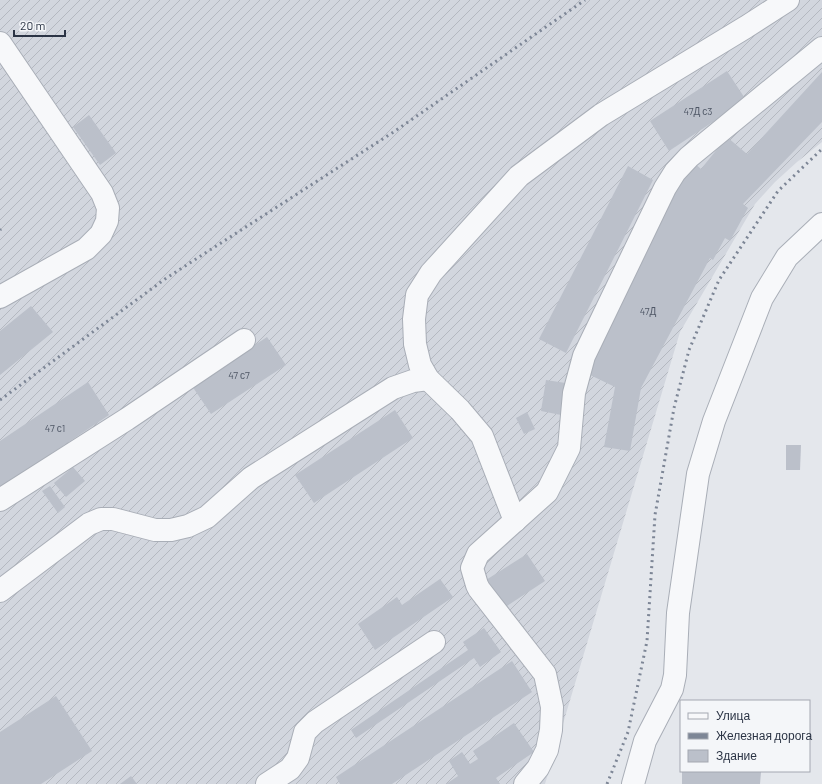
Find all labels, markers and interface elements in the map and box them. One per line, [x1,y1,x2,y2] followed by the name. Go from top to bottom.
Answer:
[14,12,65,38] scale bar
[20,18,46,32] text: 20 m
[684,105,712,117] house number: 47Д с3
[640,305,657,317] house number: 47Д
[228,369,250,381] house number: 47 с7
[45,422,65,434] house number: 47 с1
[680,700,810,772] legend
[716,708,750,723] text: Улица
[716,728,812,743] text: Железная дорога
[716,748,757,763] text: Здание

